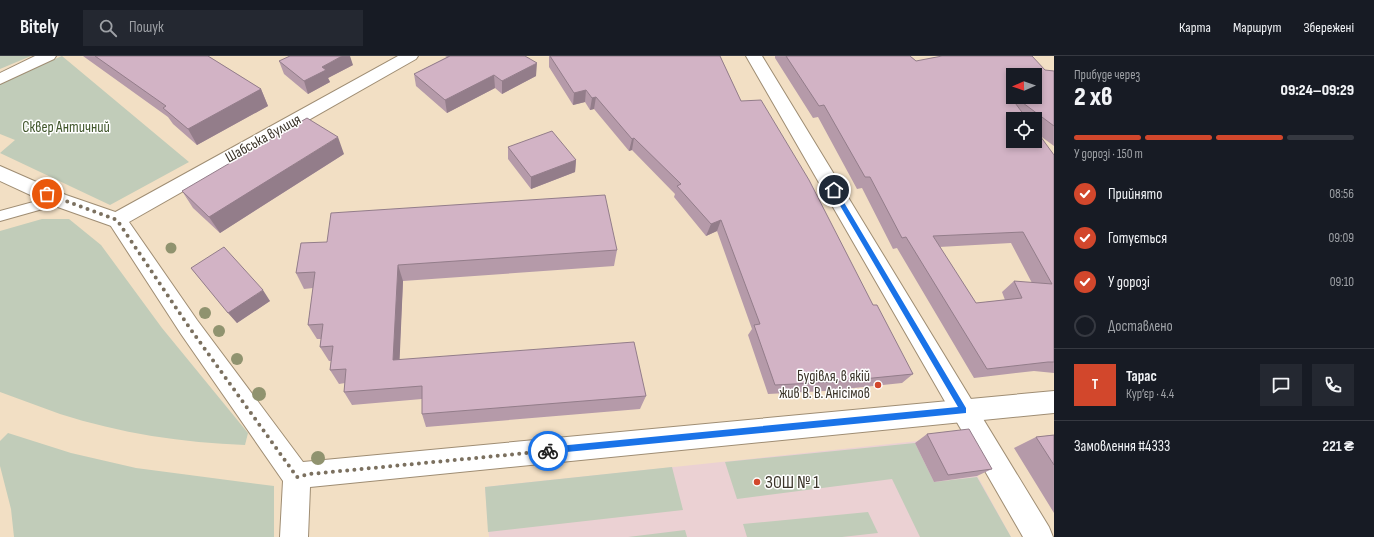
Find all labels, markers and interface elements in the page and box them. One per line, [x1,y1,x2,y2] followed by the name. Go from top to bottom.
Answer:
[83,10,363,46] search box
[20,16,59,39] text: Bitely
[97,17,119,39] icon: search
[129,18,164,37] text: Пошук
[1179,19,1211,36] text: Карта
[1233,19,1281,36] text: Маршрут
[1303,19,1354,36] text: Збережені
[1074,67,1140,83] text: Прибуде через
[1006,68,1042,104] north arrow
[1006,68,1042,148] map controls
[1281,81,1354,100] text: 09:24–09:29
[1074,82,1113,113] text: 2 хв
[222,110,305,167] street label: Шабська вулиця
[1006,112,1042,148] button: locate
[22,118,110,137] park label: Сквер Античний
[1074,146,1143,162] text: У дорозі · 150 m
[817,173,851,207] pin
[30,177,64,211] pin
[823,179,845,201] icon: home
[36,183,58,205] icon: bag
[1074,183,1096,205] icon: check
[1108,185,1162,204] text: Прийнято
[1329,186,1354,202] text: 08:56
[1074,227,1096,249] icon: check
[1108,229,1167,248] text: Готується
[1328,230,1354,246] text: 09:09
[1074,271,1096,293] icon: check
[1108,273,1150,292] text: У дорозі
[1330,274,1354,290] text: 09:10
[1108,317,1173,336] text: Доставлено
[1260,364,1302,406] button: chat
[1312,364,1354,406] button: phone
[779,367,870,403] place label: Будівля, в якій жив В. В. Анісімов
[1126,367,1157,386] text: Тарас
[1092,375,1098,394] text: Т
[873,380,883,390] marker: Будівля, в якій жив В. В. Анісімов
[1126,386,1174,402] text: Кур’єр · 4.4
[528,431,568,471] courier
[1074,437,1170,456] text: Замовлення #4333
[1323,437,1354,456] text: 221 ₴
[537,440,559,462] icon: bike
[765,472,820,493] place label: ЗОШ № 1
[752,477,762,487] marker: ЗОШ № 1

